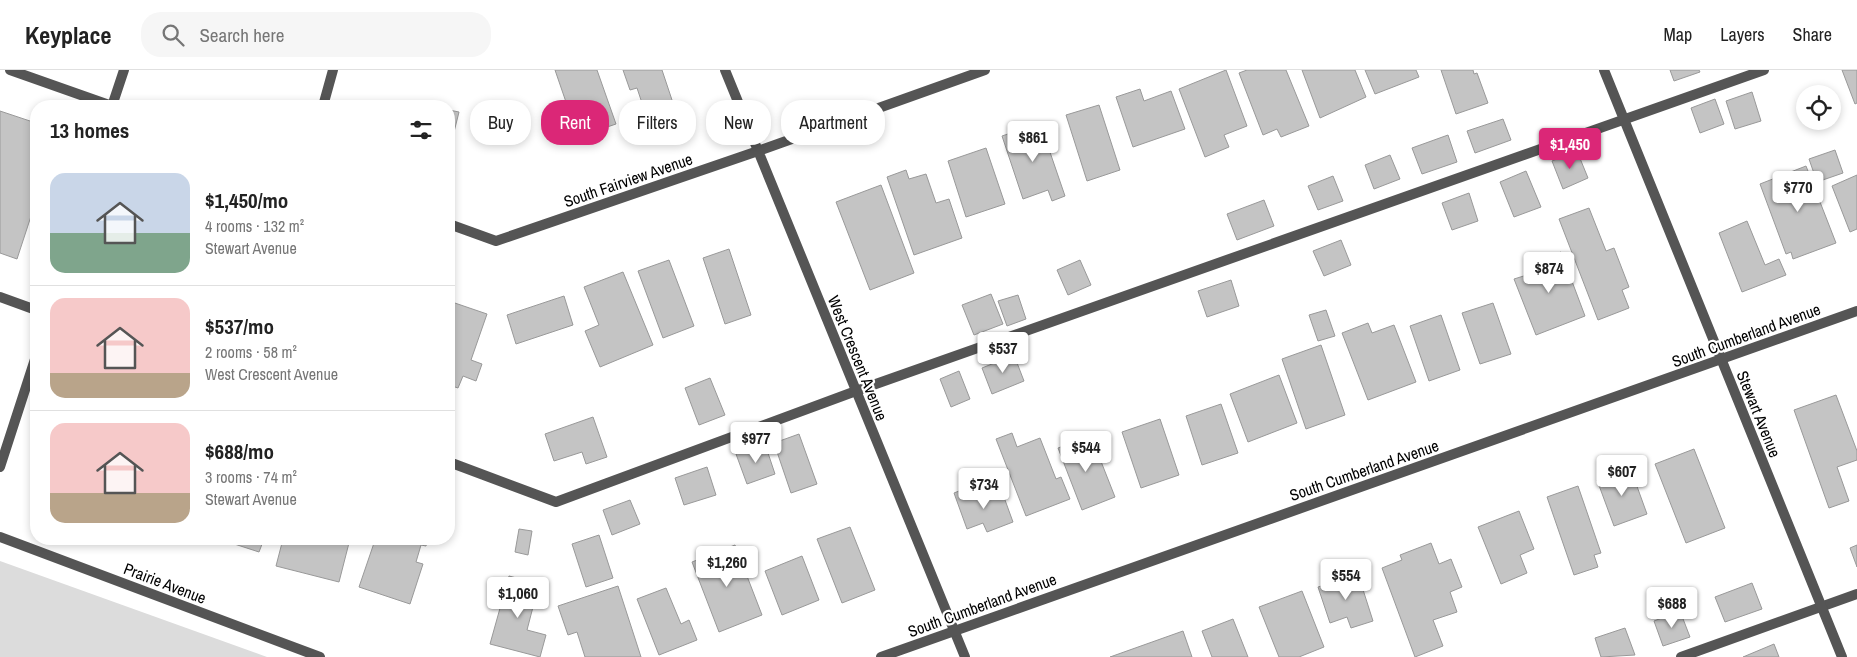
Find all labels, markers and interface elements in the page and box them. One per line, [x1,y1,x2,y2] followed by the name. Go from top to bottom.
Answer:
[141,12,491,57] search box
[25,19,111,51] text: Keyplace
[159,21,187,49] icon: search
[199,22,284,48] text: Search here
[1664,22,1692,47] text: Map
[1720,22,1765,47] text: Layers
[1793,22,1832,47] text: Share
[1796,85,1841,130] map controls
[1796,85,1841,130] button: locate
[470,100,531,145] chip: Buy
[541,100,609,145] chip: Rent
[619,100,696,145] chip: Filters
[706,100,771,145] chip: New
[781,100,885,145] chip: Apartment
[50,116,129,145] text: 13 homes
[407,116,435,144] icon: filters
[1003,121,1063,163] pin: $861
[1018,126,1048,148] text: $861
[1529,128,1611,170] pin: $1,450
[1550,133,1590,155] text: $1,450
[561,148,695,212] street label: South Fairview Avenue
[1768,170,1828,213] pin: $770
[1783,176,1813,198] text: $770
[205,186,288,215] text: $1,450/mo
[90,193,150,253] icon: home
[205,215,304,237] text: 4 rooms · 132 m²
[205,237,297,259] text: Stewart Avenue
[1519,252,1579,294] pin: $874
[1534,257,1564,279] text: $874
[823,292,893,424] street label: West Crescent Avenue
[1669,298,1823,372] street label: South Cumberland Avenue
[205,312,274,341] text: $537/mo
[90,318,150,378] icon: home
[973,332,1033,374] pin: $537
[988,337,1018,359] text: $537
[205,341,297,363] text: 2 rooms · 58 m²
[205,363,338,385] text: West Crescent Avenue
[1732,367,1786,461] street label: Stewart Avenue
[726,422,786,464] pin: $977
[741,427,771,449] text: $977
[1056,430,1116,473] pin: $544
[1286,434,1442,506] street label: South Cumberland Avenue
[1071,436,1101,458] text: $544
[205,437,274,466] text: $688/mo
[90,443,150,503] icon: home
[1592,454,1652,497] pin: $607
[1607,460,1637,482] text: $607
[205,466,297,488] text: 3 rooms · 74 m²
[954,468,1014,510] pin: $734
[969,473,999,495] text: $734
[205,488,297,510] text: Stewart Avenue
[686,546,768,588] pin: $1,260
[707,551,747,573] text: $1,260
[121,557,209,609] street label: Prairie Avenue
[1316,558,1376,601] pin: $554
[1331,564,1361,586] text: $554
[905,568,1059,642] street label: South Cumberland Avenue
[477,576,559,619] pin: $1,060
[498,582,538,604] text: $1,060
[1642,586,1702,629] pin: $688
[1657,592,1687,614] text: $688

